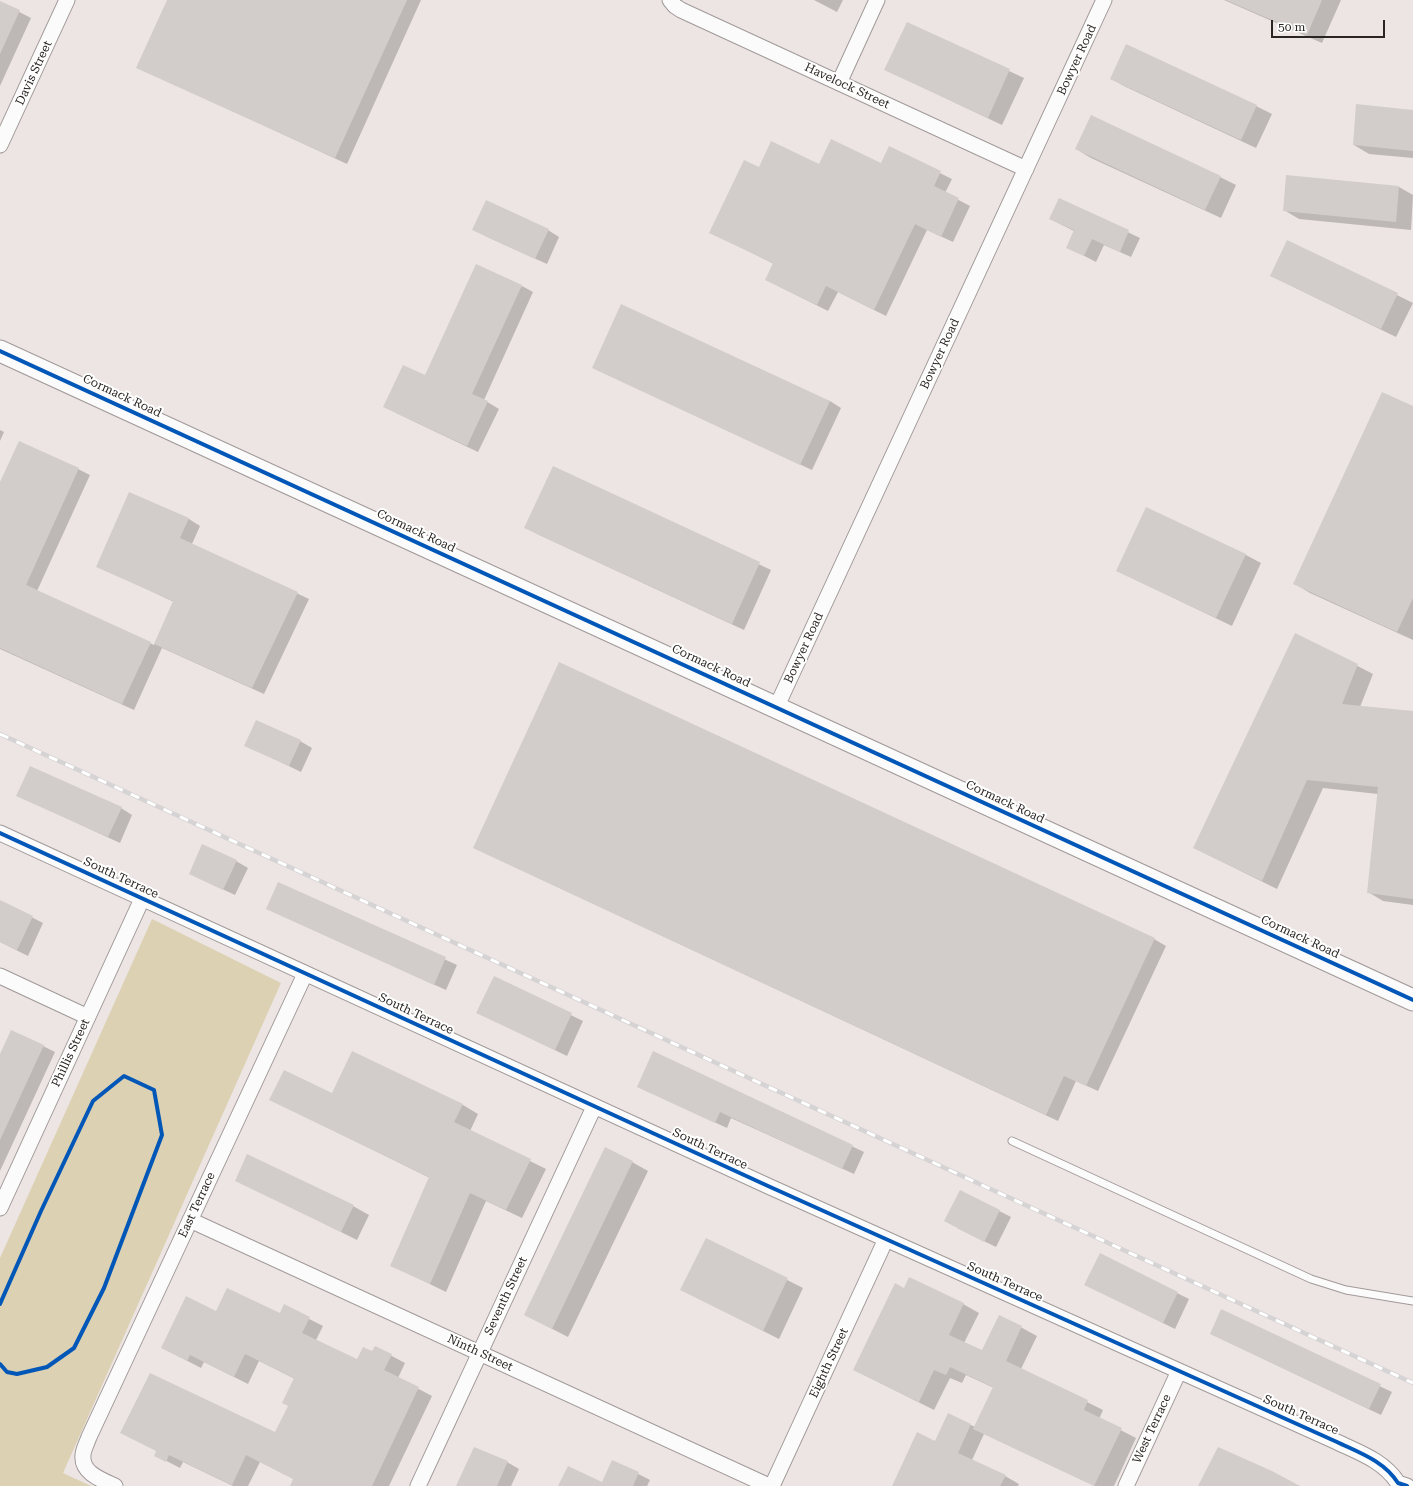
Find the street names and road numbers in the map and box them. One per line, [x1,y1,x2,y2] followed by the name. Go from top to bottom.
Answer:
[1054,22,1100,98] street label: Bowyer Road
[13,38,55,108] street label: Davis Street
[802,60,892,112] street label: Havelock Street
[917,316,963,392] street label: Bowyer Road
[80,371,164,421] street label: Cormack Road
[374,506,458,556] street label: Cormack Road
[781,610,827,686] street label: Bowyer Road
[669,641,753,691] street label: Cormack Road
[963,777,1047,827] street label: Cormack Road
[81,854,161,902] street label: South Terrace
[1258,912,1342,962] street label: Cormack Road
[376,990,456,1038] street label: South Terrace
[49,1017,93,1089] street label: Phillis Street
[670,1125,750,1173] street label: South Terrace
[176,1170,218,1240] street label: East Terrace
[482,1255,530,1337] street label: Seventh Street
[965,1259,1045,1305] street label: South Terrace
[806,1326,852,1400] street label: Eighth Street
[445,1332,515,1374] street label: Ninth Street
[1130,1392,1174,1466] street label: West Terrace
[1261,1392,1341,1438] street label: South Terrace

